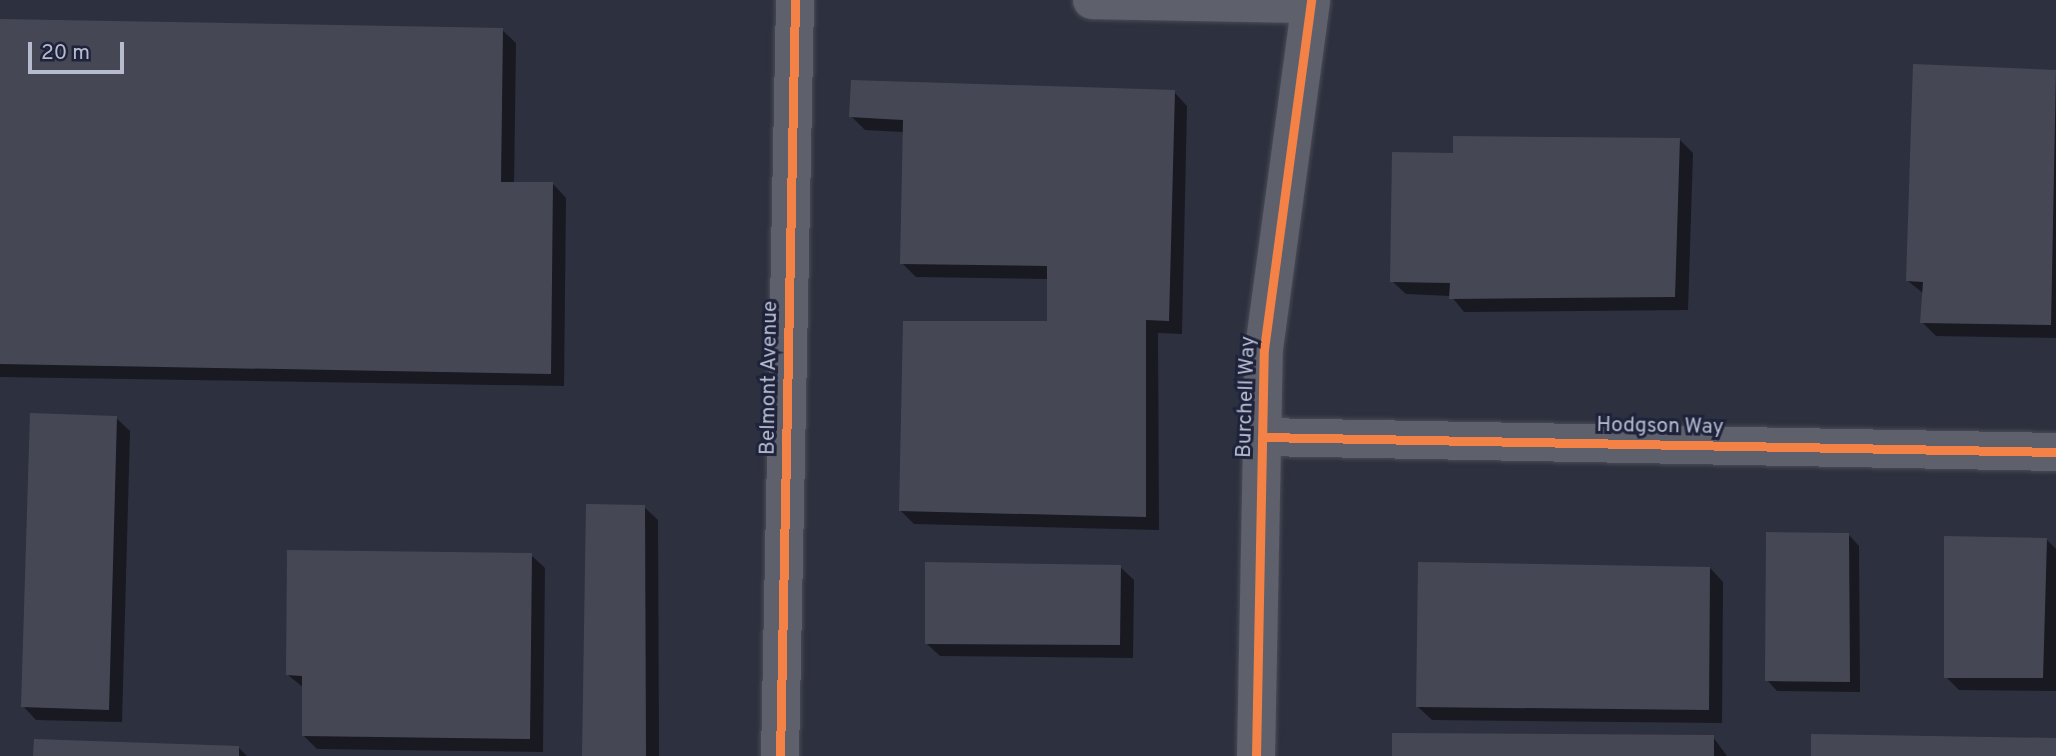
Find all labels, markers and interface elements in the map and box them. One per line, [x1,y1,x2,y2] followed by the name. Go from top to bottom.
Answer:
[32,28,128,72] scale bar
[41,40,90,67] text: 20 m
[756,300,784,456] street label: Belmont Avenue
[1232,335,1262,459] street label: Burchell Way
[1596,413,1724,441] street label: Hodgson Way

